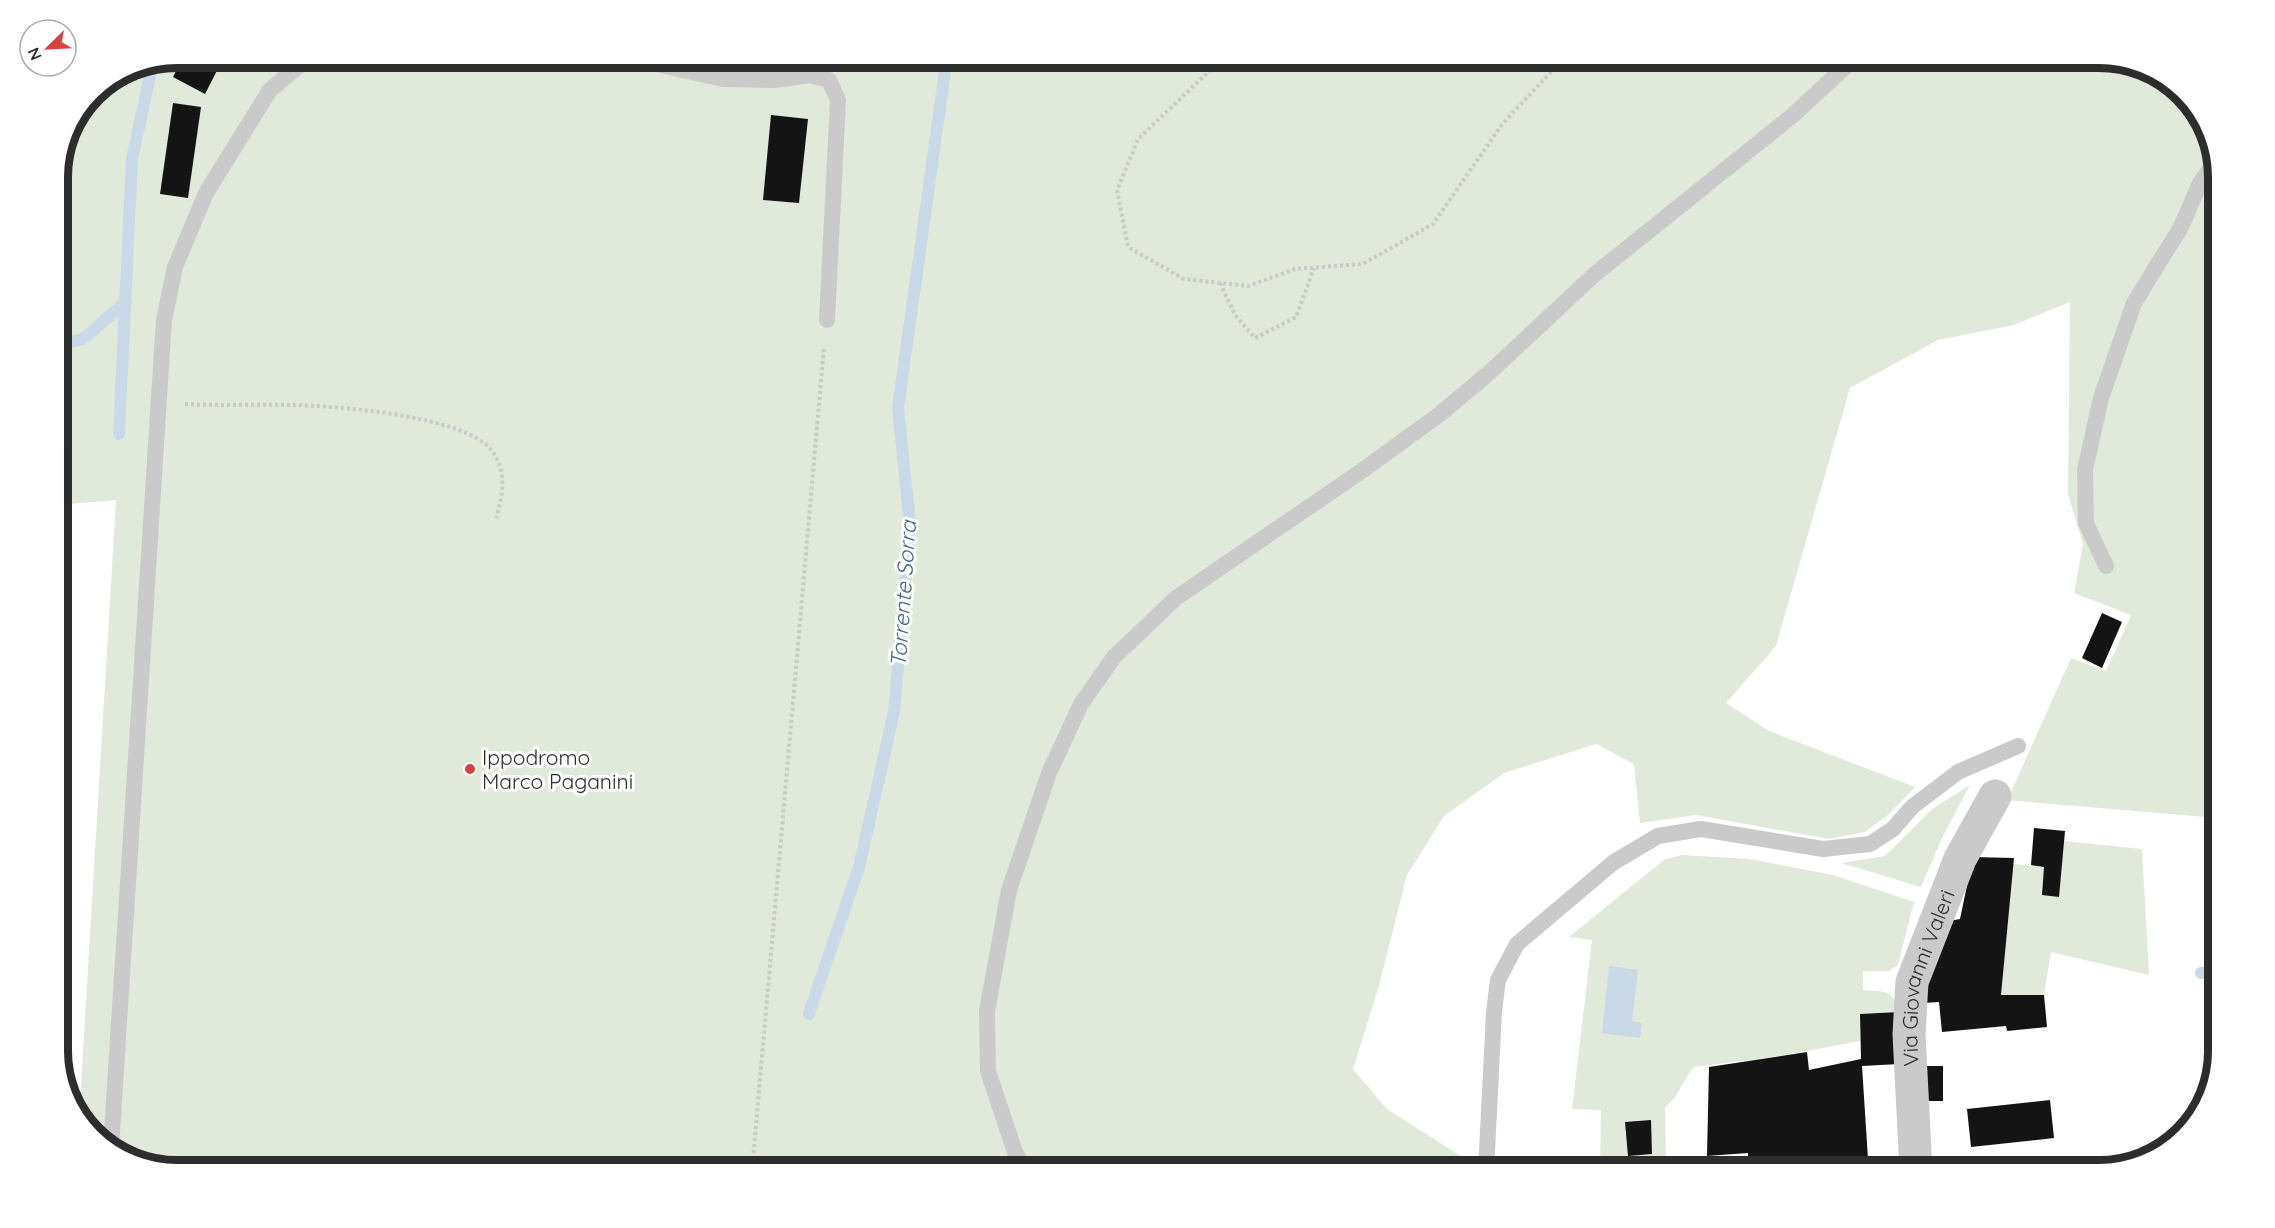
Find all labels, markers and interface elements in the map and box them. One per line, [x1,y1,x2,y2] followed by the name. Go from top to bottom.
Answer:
[18,18,78,78] north arrow
[23,45,46,64] text: N
[884,518,922,668] water label: Torrente Sorra
[482,744,633,794] place label: Ippodromo Marco Paganini
[463,762,477,776] marker: Ippodromo Marco Paganini
[1896,886,1960,1067] street label: Via Giovanni Valeri

